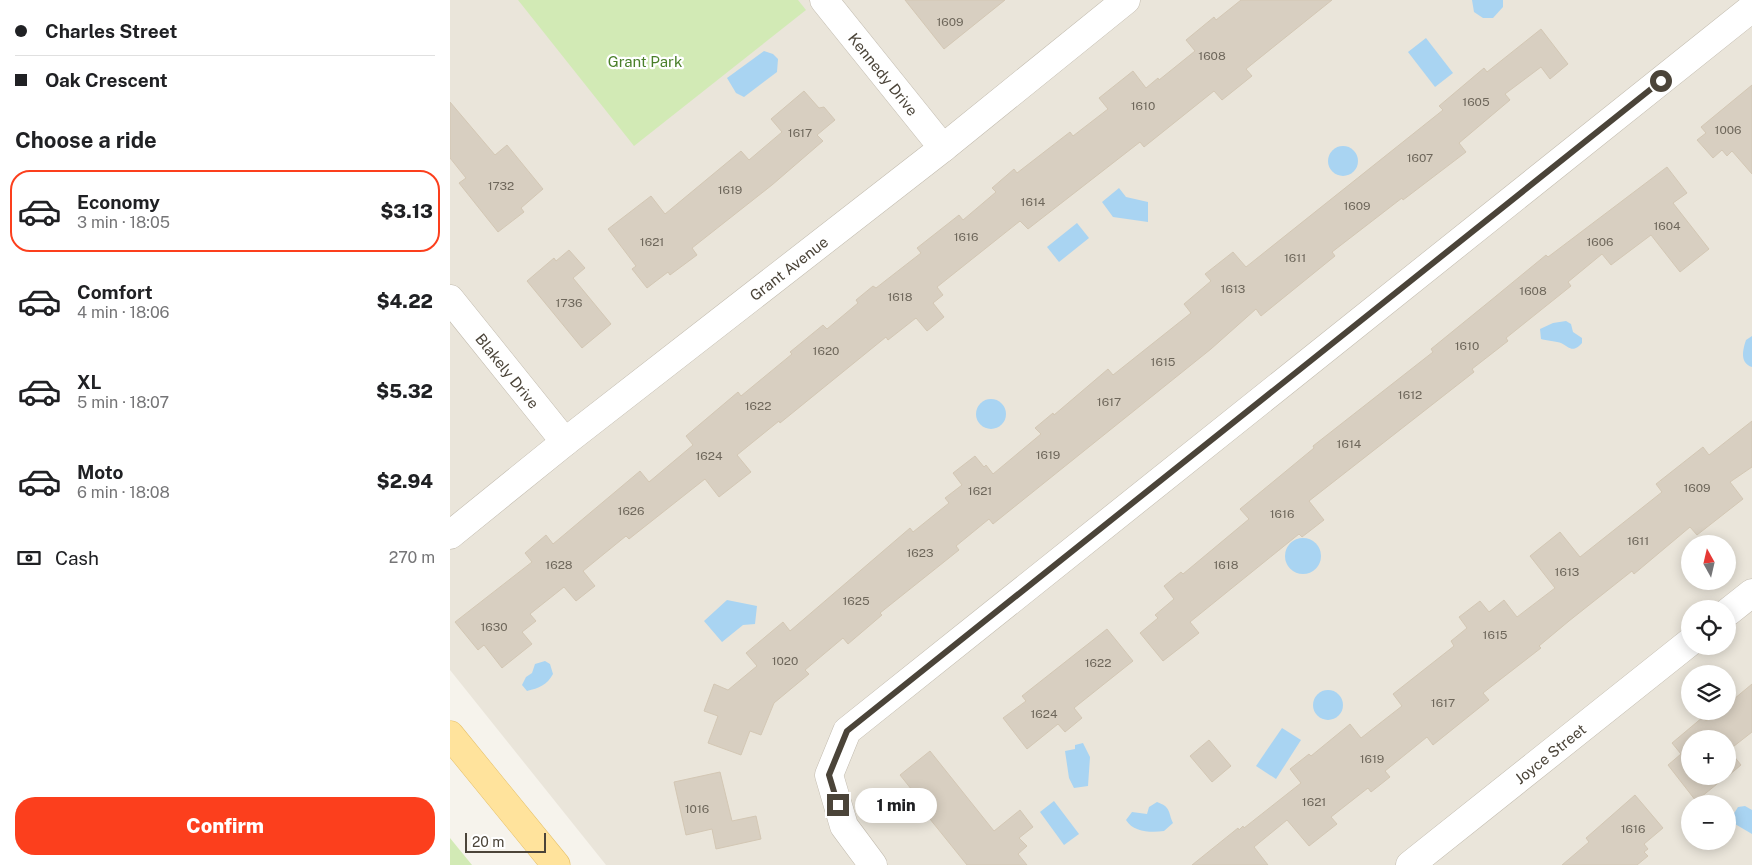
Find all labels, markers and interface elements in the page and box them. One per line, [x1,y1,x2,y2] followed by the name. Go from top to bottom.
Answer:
[936,15,964,29] house number: 1609
[45,20,177,42] text: Charles Street
[845,29,922,119] street label: Kennedy Drive
[1198,49,1226,63] house number: 1608
[608,53,682,70] park label: Grant Park
[45,69,168,91] text: Oak Crescent
[1650,70,1672,92] route start
[1462,95,1490,109] house number: 1605
[1131,99,1155,113] house number: 1610
[1715,123,1741,137] house number: 1006
[788,126,812,140] house number: 1617
[15,127,157,153] text: Choose a ride
[1407,151,1433,165] house number: 1607
[488,179,514,193] house number: 1732
[718,183,742,197] house number: 1619
[17,189,62,234] icon: car
[77,191,160,213] text: Economy
[1021,195,1046,209] house number: 1614
[1343,199,1371,213] house number: 1609
[380,200,433,222] text: $3.13
[77,213,170,232] text: 3 min · 18:05
[1653,219,1681,233] house number: 1604
[954,230,978,244] house number: 1616
[746,233,831,304] street label: Grant Avenue
[640,235,664,249] house number: 1621
[1586,235,1614,249] house number: 1606
[1284,251,1306,265] house number: 1611
[17,279,62,324] icon: car
[77,281,153,303] text: Comfort
[1221,282,1245,296] house number: 1613
[1519,284,1547,298] house number: 1608
[376,290,433,312] text: $4.22
[887,290,913,304] house number: 1618
[556,296,582,310] house number: 1736
[77,303,170,322] text: 4 min · 18:06
[472,330,543,412] street label: Blakely Drive
[1455,339,1479,353] house number: 1610
[813,344,839,358] house number: 1620
[1151,355,1176,369] house number: 1615
[17,369,62,414] icon: car
[77,371,102,393] text: XL
[376,380,433,402] text: $5.32
[1398,388,1422,402] house number: 1612
[77,393,169,412] text: 5 min · 18:07
[1097,395,1121,409] house number: 1617
[745,399,771,413] house number: 1622
[1337,437,1362,451] house number: 1614
[1036,448,1060,462] house number: 1619
[695,449,723,463] house number: 1624
[17,459,62,504] icon: car
[77,461,123,483] text: Moto
[377,470,433,492] text: $2.94
[1683,481,1711,495] house number: 1609
[77,483,170,502] text: 6 min · 18:08
[968,484,992,498] house number: 1621
[618,504,644,518] house number: 1626
[1270,507,1294,521] house number: 1616
[1627,534,1649,548] house number: 1611
[1681,535,1736,590] north arrow
[1681,535,1736,850] map controls
[15,544,43,572] icon: cash
[906,546,934,560] house number: 1623
[55,547,99,569] text: Cash
[389,548,435,567] text: 270 m
[545,558,573,572] house number: 1628
[1213,558,1239,572] house number: 1618
[1555,565,1579,579] house number: 1613
[842,594,870,608] house number: 1625
[1681,600,1736,655] button: locate
[480,620,508,634] house number: 1630
[1483,628,1508,642] house number: 1615
[772,654,798,668] house number: 1020
[1085,656,1111,670] house number: 1622
[1681,665,1736,720] button: layers
[1431,696,1455,710] house number: 1617
[1030,707,1058,721] house number: 1624
[1511,720,1589,787] street label: Joyce Street
[1681,730,1736,785] button: +
[1360,752,1384,766] house number: 1619
[856,788,938,822] callout: 1 min
[827,794,849,816] route end
[1302,795,1326,809] house number: 1621
[1681,795,1736,850] button: −
[876,796,916,815] text: 1 min
[15,797,435,855] button: Confirm
[685,802,709,816] house number: 1016
[1621,822,1645,836] house number: 1616
[465,830,546,853] scale bar
[472,834,504,850] text: 20 m

